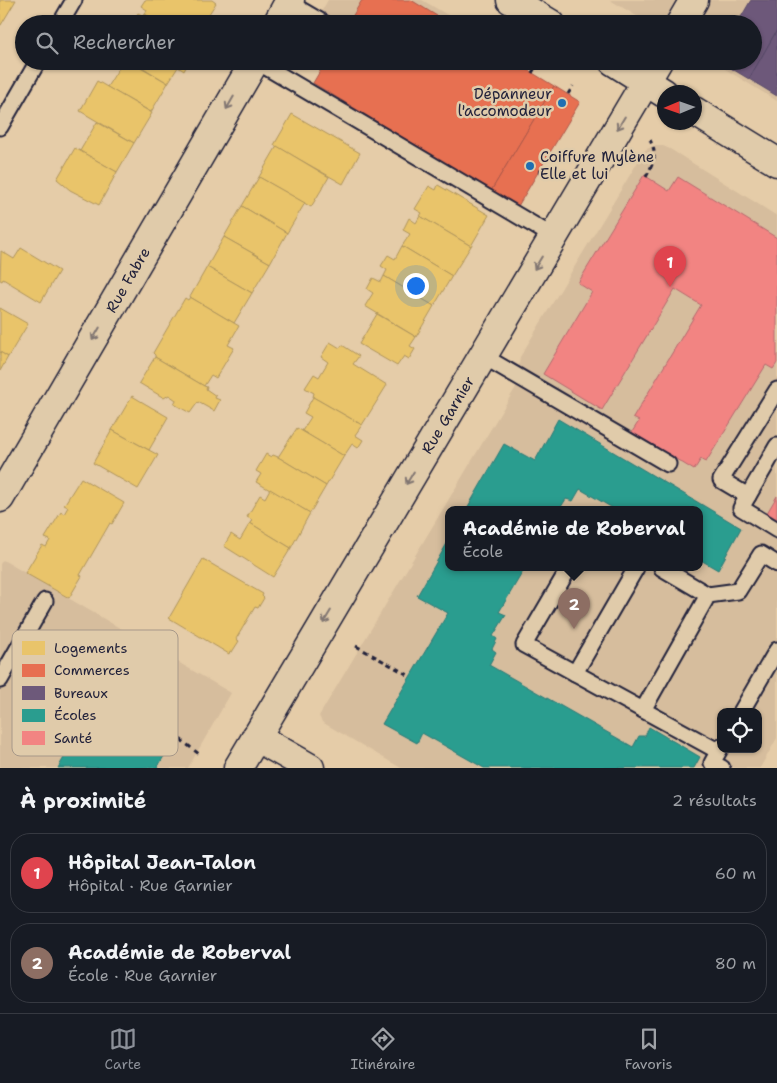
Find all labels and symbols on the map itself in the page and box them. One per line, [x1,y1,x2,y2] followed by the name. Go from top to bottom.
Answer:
[458,84,552,121] place label: Dépanneur l'accomodeur
[657,85,702,130] north arrow
[225,96,235,110] one-way arrow
[556,97,568,109] marker: Dépanneur l'accomodeur
[616,116,626,130] one-way arrow
[540,147,654,184] place label: Coiffure Mylène Elle et lui
[524,160,536,172] marker: Coiffure Mylène Elle et lui
[101,244,155,316] street label: Rue Fabre
[654,246,686,287] pin: 1
[533,255,543,269] one-way arrow
[403,273,429,299] your location
[90,327,100,341] one-way arrow
[417,372,479,458] street label: Rue Garnier
[405,470,415,484] one-way arrow
[558,588,590,629] pin: 2
[321,609,331,624] one-way arrow
[12,630,178,756] legend
[54,639,127,657] text: Logements
[54,661,130,679] text: Commerces
[54,684,108,702] text: Bureaux
[54,706,96,724] text: Écoles
[54,729,92,747] text: Santé

